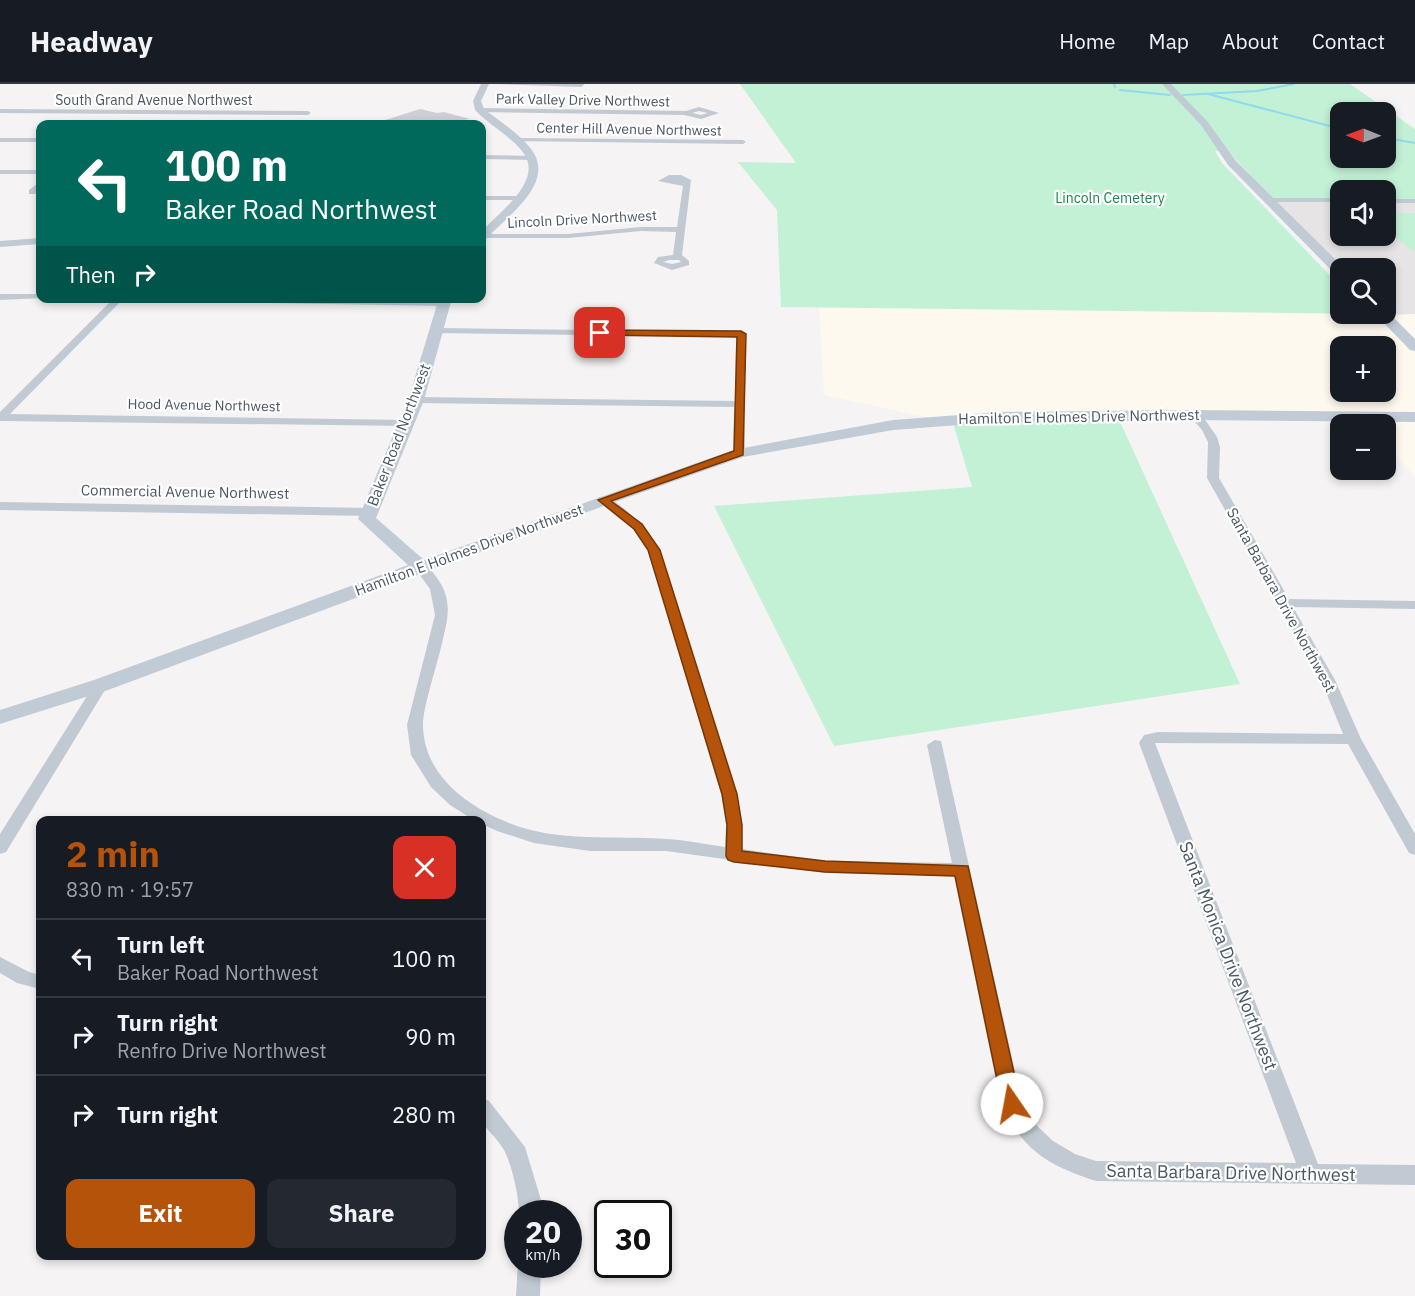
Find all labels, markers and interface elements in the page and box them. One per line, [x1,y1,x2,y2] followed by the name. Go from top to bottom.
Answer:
[30,23,153,60] text: Headway
[1059,27,1116,55] text: Home
[1149,27,1189,55] text: Map
[1222,27,1279,55] text: About
[1312,27,1385,55] text: Contact
[496,89,670,111] street label: Park Valley Drive Northwest
[55,91,253,109] street label: South Grand Avenue Northwest
[1330,102,1396,168] north arrow
[1330,102,1396,480] map controls
[536,118,722,140] street label: Center Hill Avenue Northwest
[165,138,288,193] text: 100 m
[66,144,144,222] icon: left
[1330,180,1396,246] button: sound
[1055,189,1165,207] park label: Lincoln Cemetery
[165,191,437,226] text: Baker Road Northwest
[507,206,657,232] street label: Lincoln Drive Northwest
[128,258,161,291] icon: right
[1330,258,1396,324] button: search
[66,260,116,289] text: Then
[574,307,625,358] pin
[583,316,616,349] icon: arrive
[1330,336,1396,402] button: +
[363,361,434,509] street label: Baker Road Northwest
[127,395,281,415] street label: Hood Avenue Northwest
[958,405,1200,428] street label: Hamilton E Holmes Drive Northwest
[1330,414,1396,480] button: −
[81,480,289,503] street label: Commercial Avenue Northwest
[352,499,586,600] street label: Hamilton E Holmes Drive Northwest
[1223,504,1340,695] street label: Santa Barbara Drive Northwest
[66,830,160,877] text: 2 min
[393,836,456,899] button: close
[1174,838,1283,1074] street label: Santa Monica Drive Northwest
[66,876,194,903] text: 830 m · 19:57
[117,930,205,959] text: Turn left
[66,942,99,975] icon: left
[392,944,456,973] text: 100 m
[117,959,319,986] text: Baker Road Northwest
[117,1008,218,1037] text: Turn right
[66,1020,99,1053] icon: right
[405,1022,456,1051] text: 90 m
[117,1037,327,1064] text: Renfro Drive Northwest
[980,1072,1044,1136] position arrow
[66,1098,99,1131] icon: right
[117,1100,218,1129] text: Turn right
[392,1100,456,1129] text: 280 m
[1106,1159,1356,1186] street label: Santa Barbara Drive Northwest
[66,1179,255,1248] button: Exit
[267,1179,456,1248] button: Share
[594,1200,672,1278] speed limit sign: 30
[525,1212,561,1251] text: 20
[525,1245,561,1264] text: km/h

